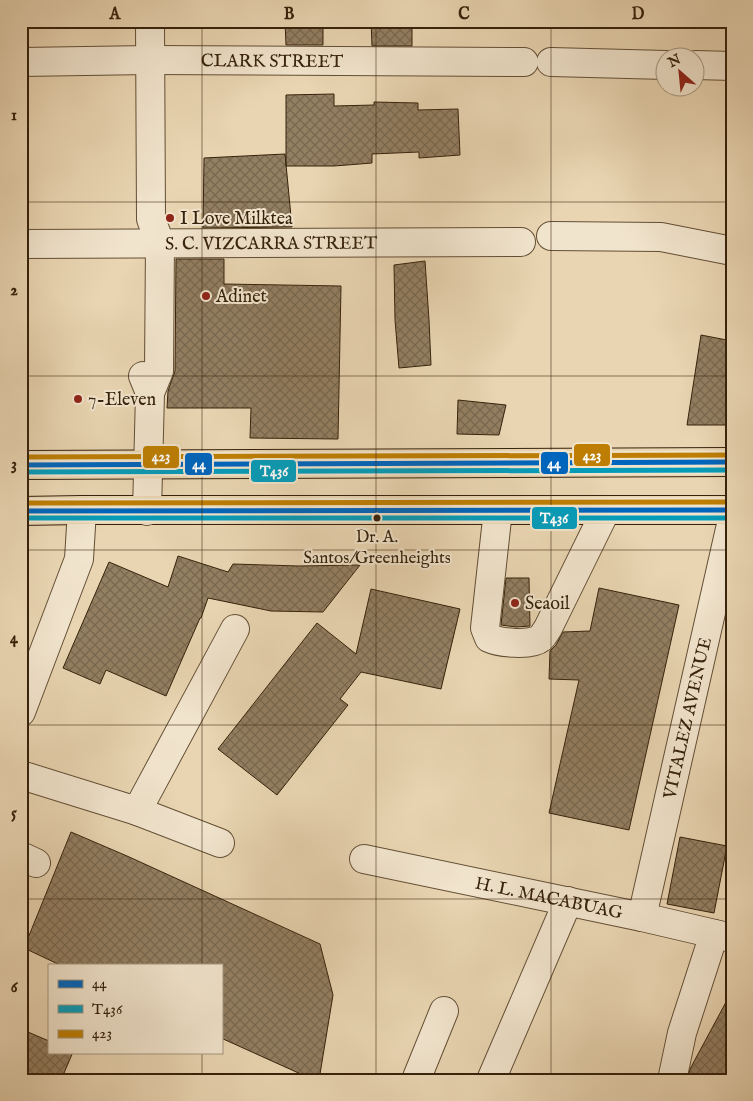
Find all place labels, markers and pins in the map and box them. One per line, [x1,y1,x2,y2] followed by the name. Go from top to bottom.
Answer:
[180,208,293,231] place label: I Love Milktea
[164,212,176,224] marker: I Love Milktea
[215,286,267,309] place label: Adinet
[200,290,212,302] marker: Adinet
[88,389,157,412] place label: 7-Eleven
[72,393,84,405] marker: 7-Eleven
[372,513,382,523] marker: Dr. A. Santos/Greenheights
[303,527,451,569] place label: Dr. A. Santos/Greenheights
[525,593,570,616] place label: Seaoil
[509,597,521,609] marker: Seaoil

